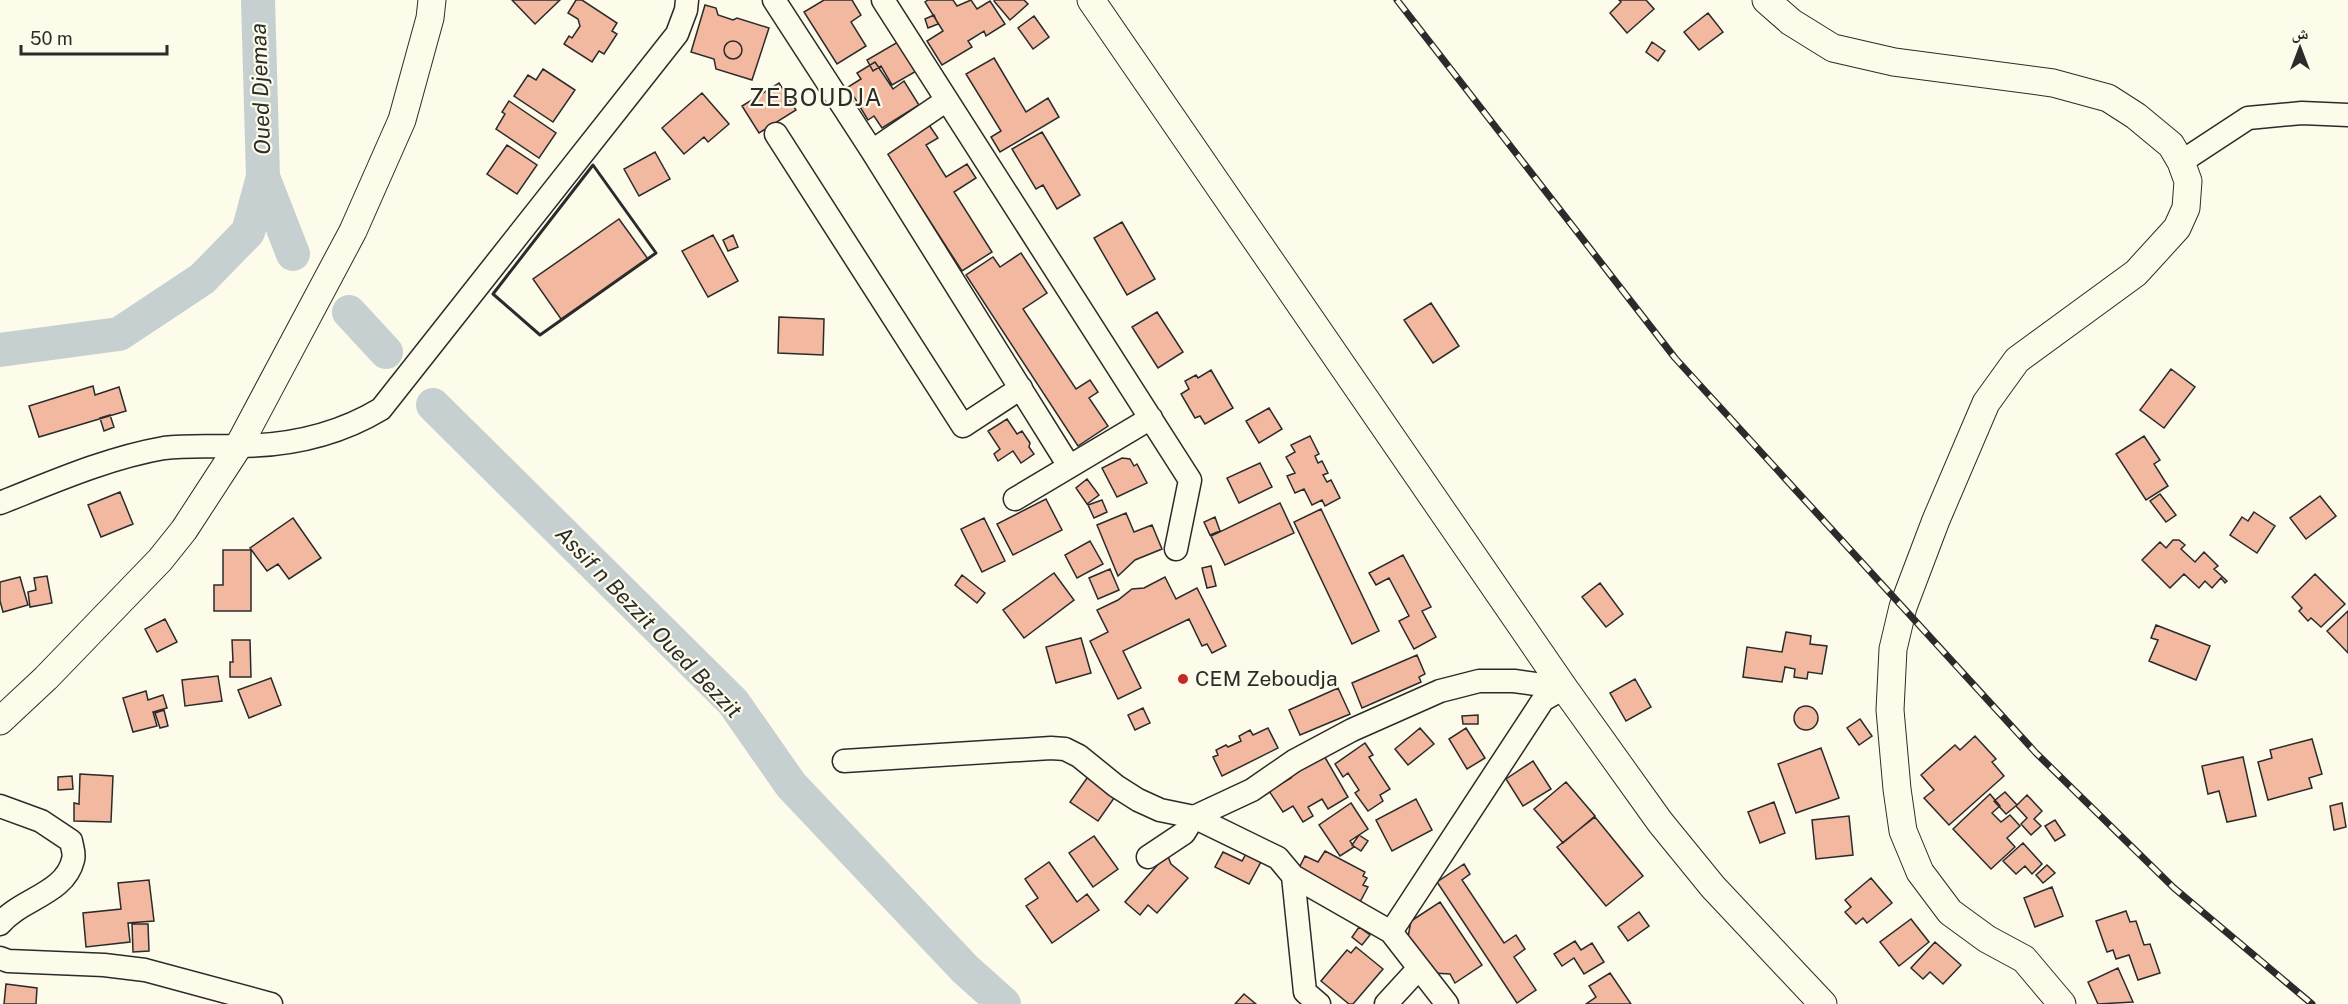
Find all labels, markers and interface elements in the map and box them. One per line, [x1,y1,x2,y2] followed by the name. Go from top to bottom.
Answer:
[21,18,166,56] scale bar
[2270,18,2330,78] north arrow
[245,23,275,155] water label: Oued Djemaa
[2292,24,2309,43] text: ش
[30,28,73,49] text: 50 m
[749,83,883,111] district label: ZEBOUDJA
[551,521,748,724] water label: Assif n Bezzit Oued Bezzit
[1195,666,1338,691] place label: CEM Zeboudja
[1176,672,1190,686] marker: CEM Zeboudja

